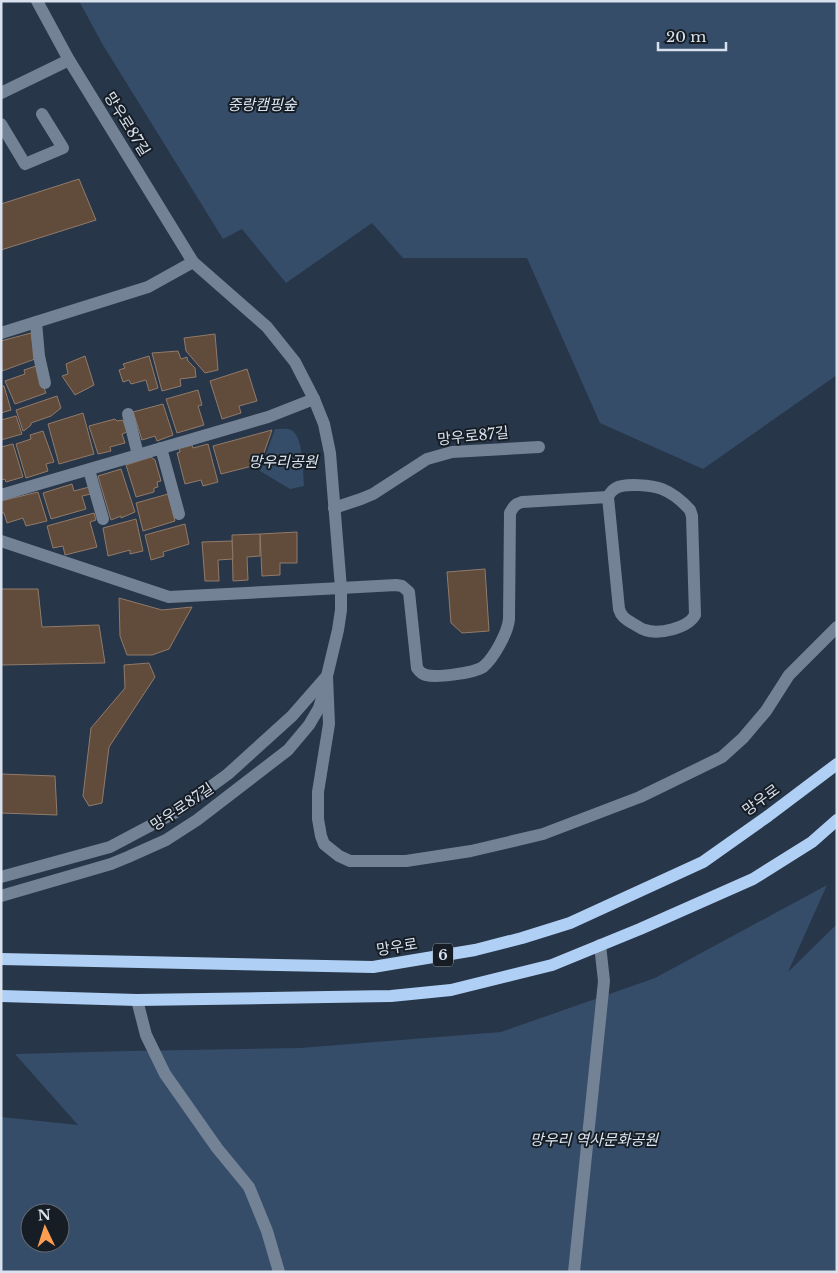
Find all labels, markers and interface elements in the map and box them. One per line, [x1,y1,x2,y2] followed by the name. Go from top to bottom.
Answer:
[658,20,726,52] scale bar
[666,27,706,46] text: 20 m
[100,88,155,159] street label: 망우로87길
[227,95,298,114] park label: 중랑캠핑숲
[436,422,510,449] street label: 망우로87길
[248,452,319,471] park label: 망우리공원
[147,779,217,835] street label: 망우로87길
[738,780,783,819] street label: 망우로
[375,934,419,959] street label: 망우로
[433,944,453,966] road number: 6
[530,1130,659,1149] park label: 망우리 역사문화공원
[20,1203,70,1253] north arrow
[37,1206,51,1224] text: N

